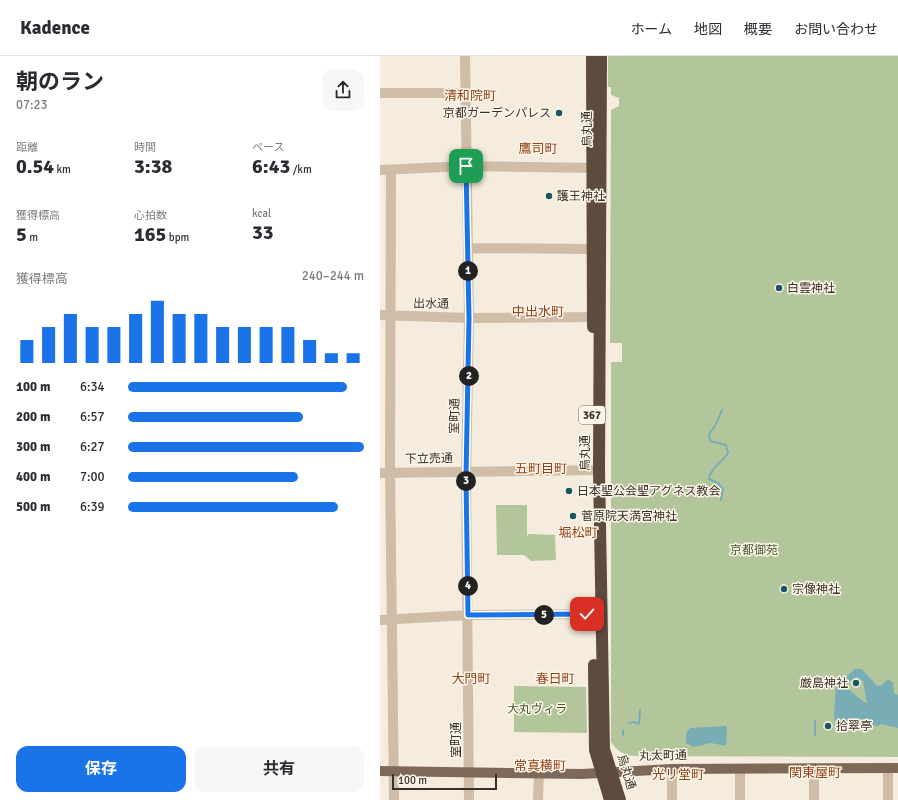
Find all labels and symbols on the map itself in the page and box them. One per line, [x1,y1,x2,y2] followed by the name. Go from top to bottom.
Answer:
[444,88,496,104] district label: 清和院町
[443,106,551,121] place label: 京都ガーデンパレス
[554,108,564,118] marker: 京都ガーデンパレス
[580,111,595,147] street label: 烏丸通
[518,141,558,157] district label: 鷹司町
[449,149,483,183] pin
[557,189,605,204] place label: 護王神社
[544,191,554,201] marker: 護王神社
[458,261,478,281] pin: 1
[787,281,835,296] place label: 白雲神社
[774,283,784,293] marker: 白雲神社
[413,296,449,312] street label: 出水通
[512,304,564,320] district label: 中出水町
[459,366,479,386] pin: 2
[447,398,463,434] street label: 室町通
[579,406,605,424] road number: 367
[578,435,593,471] street label: 烏丸通
[405,451,453,467] street label: 下立売通
[515,461,567,477] district label: 五町目町
[456,471,476,491] pin: 3
[577,484,720,499] place label: 日本聖公会聖アグネス教会
[564,486,574,496] marker: 日本聖公会聖アグネス教会
[581,509,677,524] place label: 菅原院天満宮神社
[568,511,578,521] marker: 菅原院天満宮神社
[558,525,598,541] district label: 堀松町
[730,543,778,558] park label: 京都御苑
[458,576,478,596] pin: 4
[792,582,840,597] place label: 宗像神社
[779,584,789,594] marker: 宗像神社
[570,597,604,631] pin
[534,605,554,625] pin: 5
[451,671,491,687] district label: 大門町
[535,671,575,687] district label: 春日町
[800,676,848,691] place label: 厳島神社
[851,678,861,688] marker: 厳島神社
[507,702,567,717] park label: 大丸ヴィラ
[836,719,872,734] place label: 拾翠亭
[823,721,833,731] marker: 拾翠亭
[449,722,464,758] street label: 室町通
[639,748,687,764] street label: 丸太町通
[614,753,638,791] street label: 烏丸通
[514,758,566,774] district label: 常真横町
[789,765,841,781] district label: 関東屋町
[652,767,704,783] district label: 光リ堂町
[392,772,497,791] scale bar

